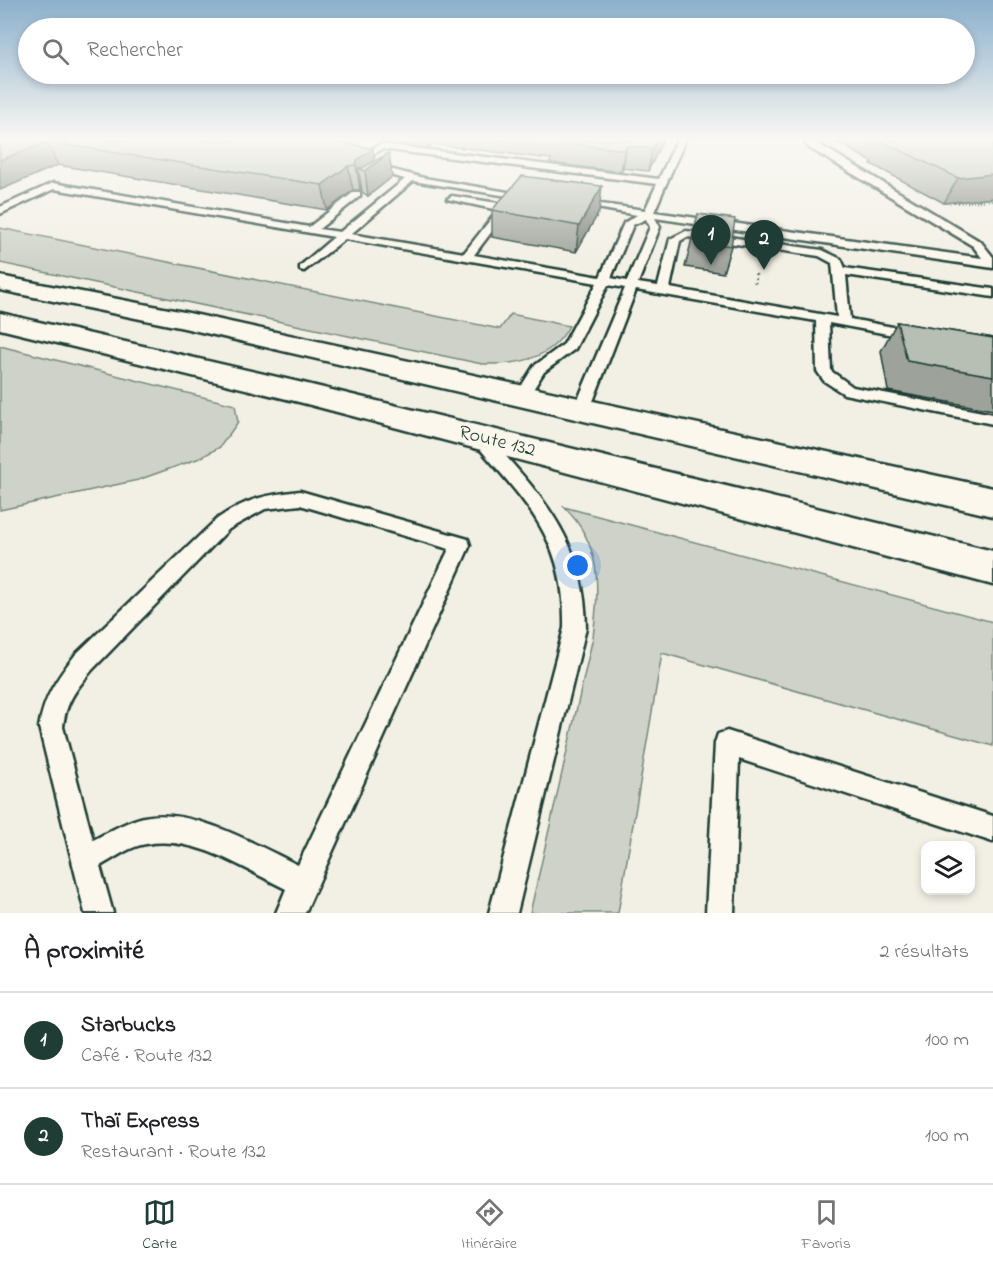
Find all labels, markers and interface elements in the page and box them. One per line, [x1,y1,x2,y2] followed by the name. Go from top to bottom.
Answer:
[18,18,975,84] search box
[39,35,72,68] icon: search
[87,35,183,67] text: Rechercher
[692,216,730,265] pin: 1
[744,220,783,270] pin: 2
[456,418,538,466] street label: Route 132
[563,551,592,580] your location
[921,841,975,895] map controls
[921,841,975,895] button: layers
[24,933,144,971] text: À proximité
[880,938,969,967] text: 2 résultats
[81,1010,176,1042] text: Starbucks
[40,1026,47,1055] text: 1
[925,1026,969,1055] text: 100 m
[81,1042,212,1071] text: Café · Route 132
[81,1106,200,1138] text: Thaï Express
[39,1122,48,1151] text: 2
[925,1122,969,1151] text: 100 m
[81,1138,266,1167] text: Restaurant · Route 132
[142,1196,177,1256] tab: Carte
[461,1196,517,1256] tab: Itinéraire
[801,1196,851,1256] tab: Favoris

